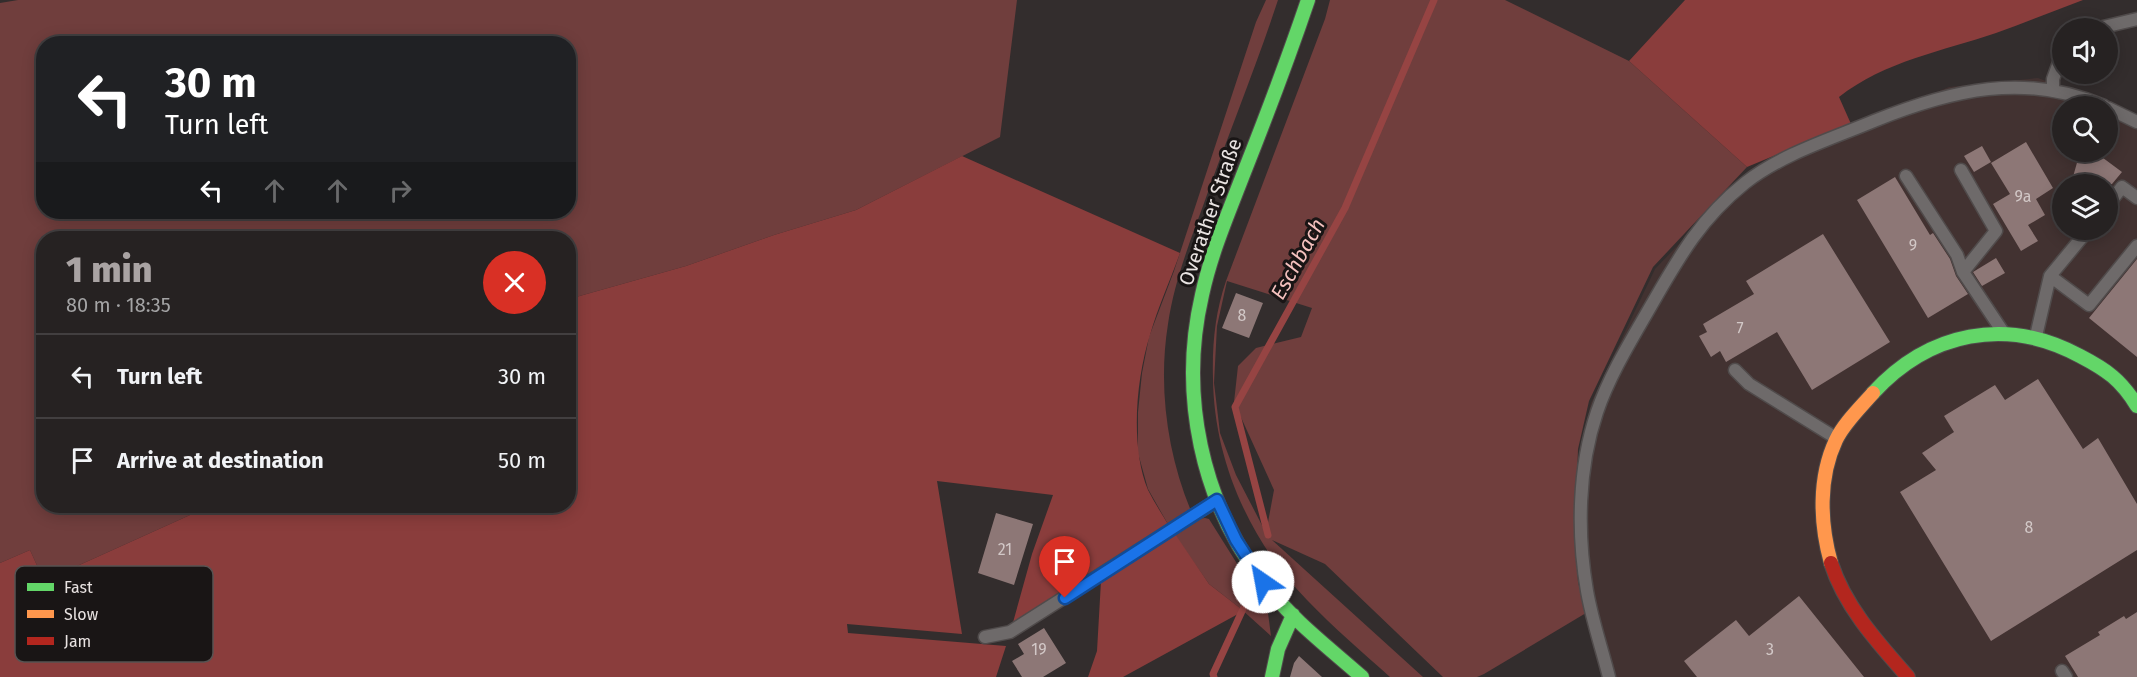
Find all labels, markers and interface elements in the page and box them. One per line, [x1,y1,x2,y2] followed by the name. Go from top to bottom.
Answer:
[2052,18,2118,240] map controls
[2052,18,2118,84] button: sound
[165,58,257,108] text: 30 m
[66,60,144,138] icon: left
[2052,96,2118,162] button: search
[165,109,268,141] text: Turn left
[1174,135,1246,289] street label: Overather Straße
[195,174,228,207] icon: left
[258,174,291,207] icon: ahead
[321,174,354,207] icon: ahead
[384,174,417,207] icon: right
[2052,174,2118,240] button: layers
[2015,187,2031,206] house number: 9a
[1265,214,1331,304] water label: Eschbach
[1909,236,1917,255] house number: 9
[66,248,152,292] text: 1 min
[483,251,546,314] button: close
[66,293,171,317] text: 80 m · 18:35
[1238,306,1247,325] house number: 8
[1736,319,1744,338] house number: 7
[66,360,99,393] icon: left
[117,363,202,390] text: Turn left
[498,363,546,390] text: 30 m
[66,444,99,477] icon: arrive
[117,447,324,474] text: Arrive at destination
[498,447,546,474] text: 50 m
[2025,518,2034,537] house number: 8
[1039,536,1090,598] pin
[998,540,1012,559] house number: 21
[1048,545,1081,578] icon: arrive
[1231,550,1295,614] position arrow
[15,566,213,662] legend
[64,578,93,597] text: Fast
[64,605,99,624] text: Slow
[64,632,91,651] text: Jam
[1031,640,1047,659] house number: 19
[1766,640,1774,659] house number: 3

